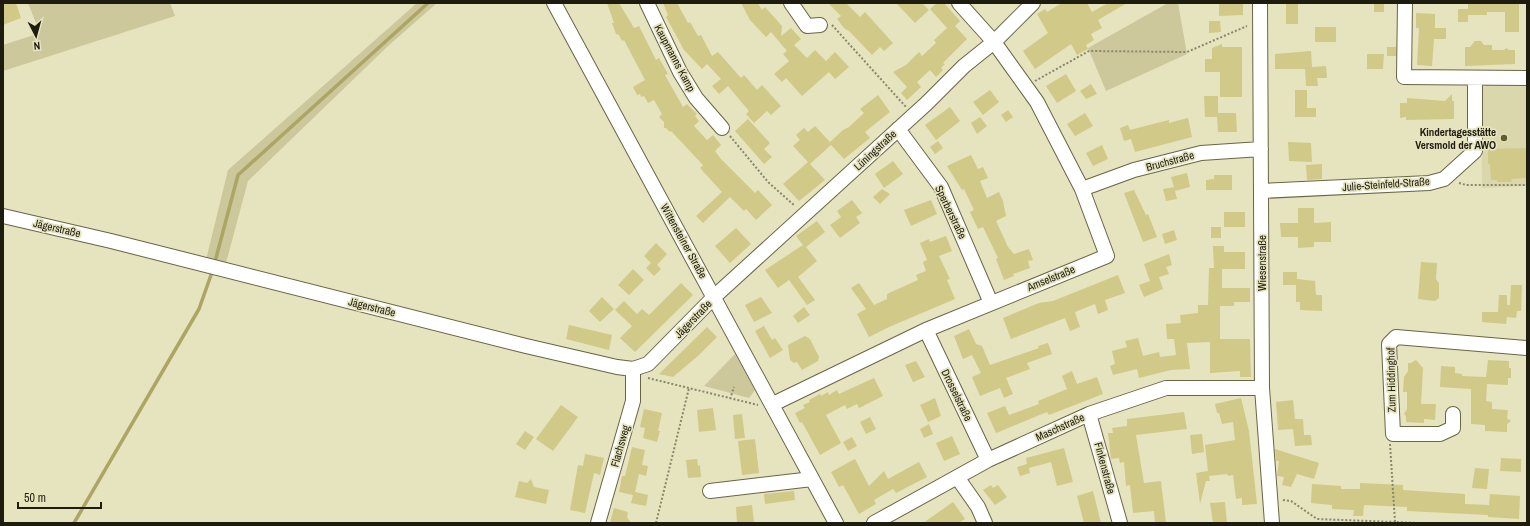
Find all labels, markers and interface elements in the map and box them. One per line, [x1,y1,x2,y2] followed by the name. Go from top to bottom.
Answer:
[16,16,56,56] north arrow
[651,22,699,94] street label: Kaupmanns Kamp
[33,39,41,53] text: N
[1415,125,1496,152] place label: Kindertagesstätte Versmold der AWO
[851,127,899,173] street label: Lüningstraße
[1499,133,1509,143] marker: Kindertagesstätte Versmold der AWO
[1144,148,1196,174] street label: Bruchstraße
[1342,174,1430,194] street label: Julie-Steinfeld-Straße
[932,183,970,241] street label: Sperberstraße
[658,201,710,281] street label: Wittensteiner Straße
[32,216,82,240] street label: Jägerstraße
[1255,235,1269,291] street label: Wiesenstraße
[1024,262,1077,294] street label: Amselstraße
[347,294,397,320] street label: Jägerstraße
[671,297,715,341] street label: Jägerstraße
[1383,347,1399,412] street label: Zum Hiddinghof
[938,367,976,423] street label: Drosselstraße
[1033,410,1087,444] street label: Maschstraße
[607,423,633,469] street label: Flachsweg
[1091,441,1119,495] street label: Finkenstraße
[18,484,101,510] scale bar
[24,490,46,506] text: 50 m

